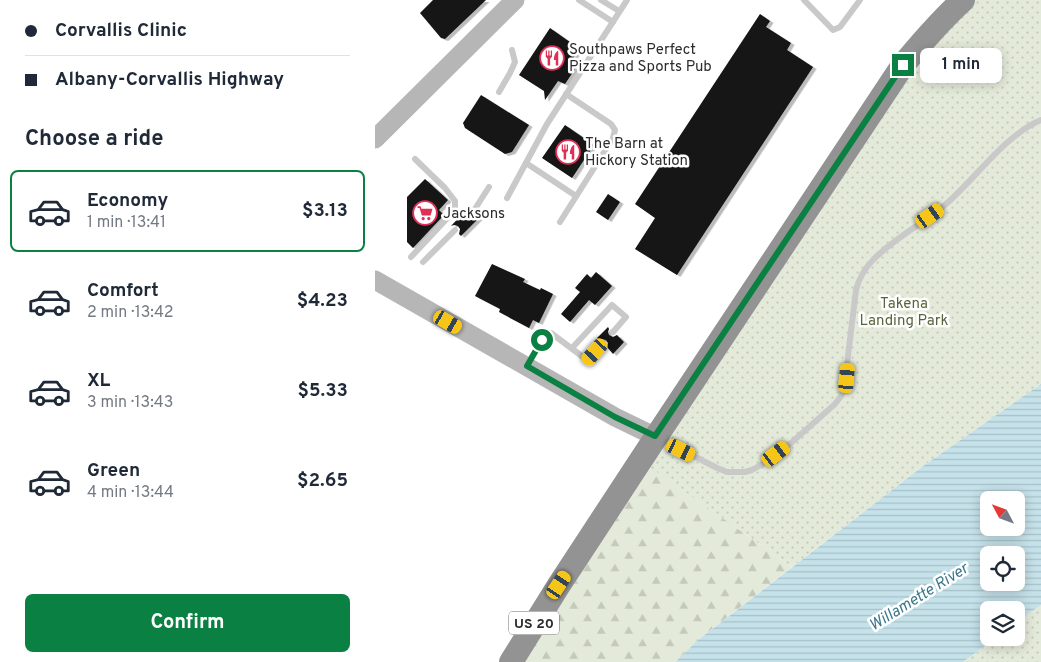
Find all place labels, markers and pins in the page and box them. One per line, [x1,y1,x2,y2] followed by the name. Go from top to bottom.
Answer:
[569,41,712,77] place label: Southpaws Perfect Pizza and Sports Pub
[539,45,565,71] restaurant icon: Southpaws Perfect Pizza and Sports Pub
[585,135,688,171] place label: The Barn at Hickory Station
[555,139,581,165] restaurant icon: The Barn at Hickory Station
[412,200,438,226] supermarket icon: Jacksons
[443,205,505,224] place label: Jacksons

